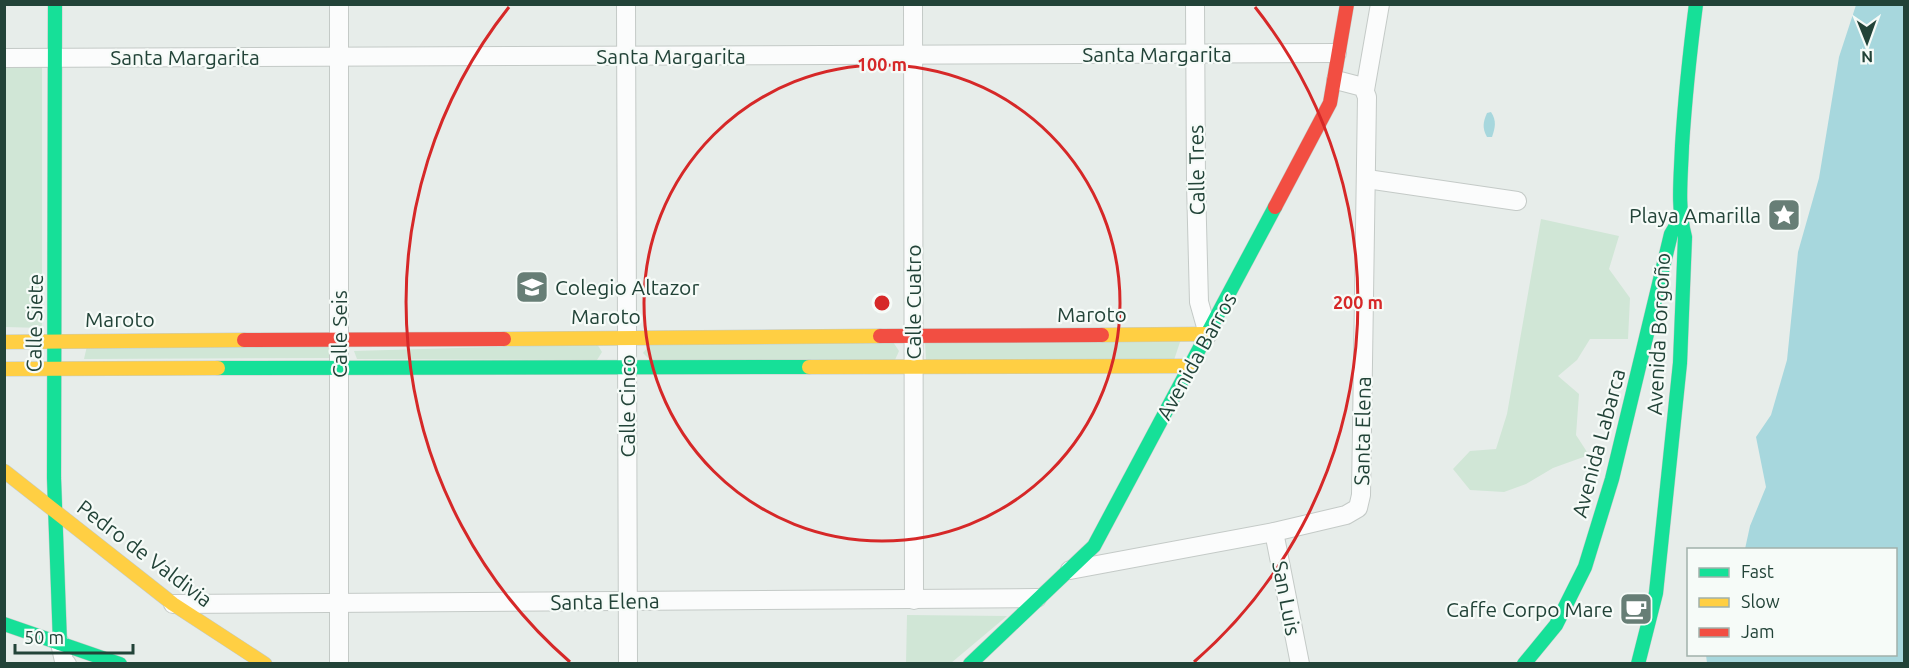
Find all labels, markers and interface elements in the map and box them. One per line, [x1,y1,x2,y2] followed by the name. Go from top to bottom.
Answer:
[1837,12,1897,72] north arrow
[1082,42,1232,66] street label: Santa Margarita
[596,44,746,68] street label: Santa Margarita
[110,45,260,69] street label: Santa Margarita
[1861,48,1873,66] text: N
[857,54,907,74] text: 100 m
[1183,124,1209,216] street label: Calle Tres
[1766,197,1802,233] place icon: Playa Amarilla
[1629,203,1761,227] place label: Playa Amarilla
[901,244,925,360] street label: Calle Cuatro
[1642,252,1674,416] street label: Avenida Borgoño
[514,269,550,305] school or university icon: Colegio Altazor
[21,273,47,373] street label: Calle Siete
[555,275,699,299] place label: Colegio Altazor
[1151,288,1241,424] street label: Avenida Barros
[327,290,351,378] street label: Calle Seis
[1333,292,1383,312] text: 200 m
[872,293,892,313] centre of rings
[1057,302,1127,326] street label: Maroto
[571,304,641,328] street label: Maroto
[85,307,155,331] street label: Maroto
[615,354,639,458] street label: Calle Cinco
[1567,366,1629,520] street label: Avenida Labarca
[1349,376,1375,486] street label: Santa Elena
[73,495,217,611] street label: Pedro de Valdivia
[1687,548,1897,656] legend
[1268,559,1306,637] street label: San Luis
[1741,561,1774,581] text: Fast
[550,588,660,614] street label: Santa Elena
[1618,591,1654,627] cafe icon: Caffe Corpo Mare
[1741,591,1780,611] text: Slow
[1446,597,1613,621] place label: Caffe Corpo Mare
[15,617,134,655] scale bar
[1741,621,1775,641] text: Jam
[24,627,64,647] text: 50 m

